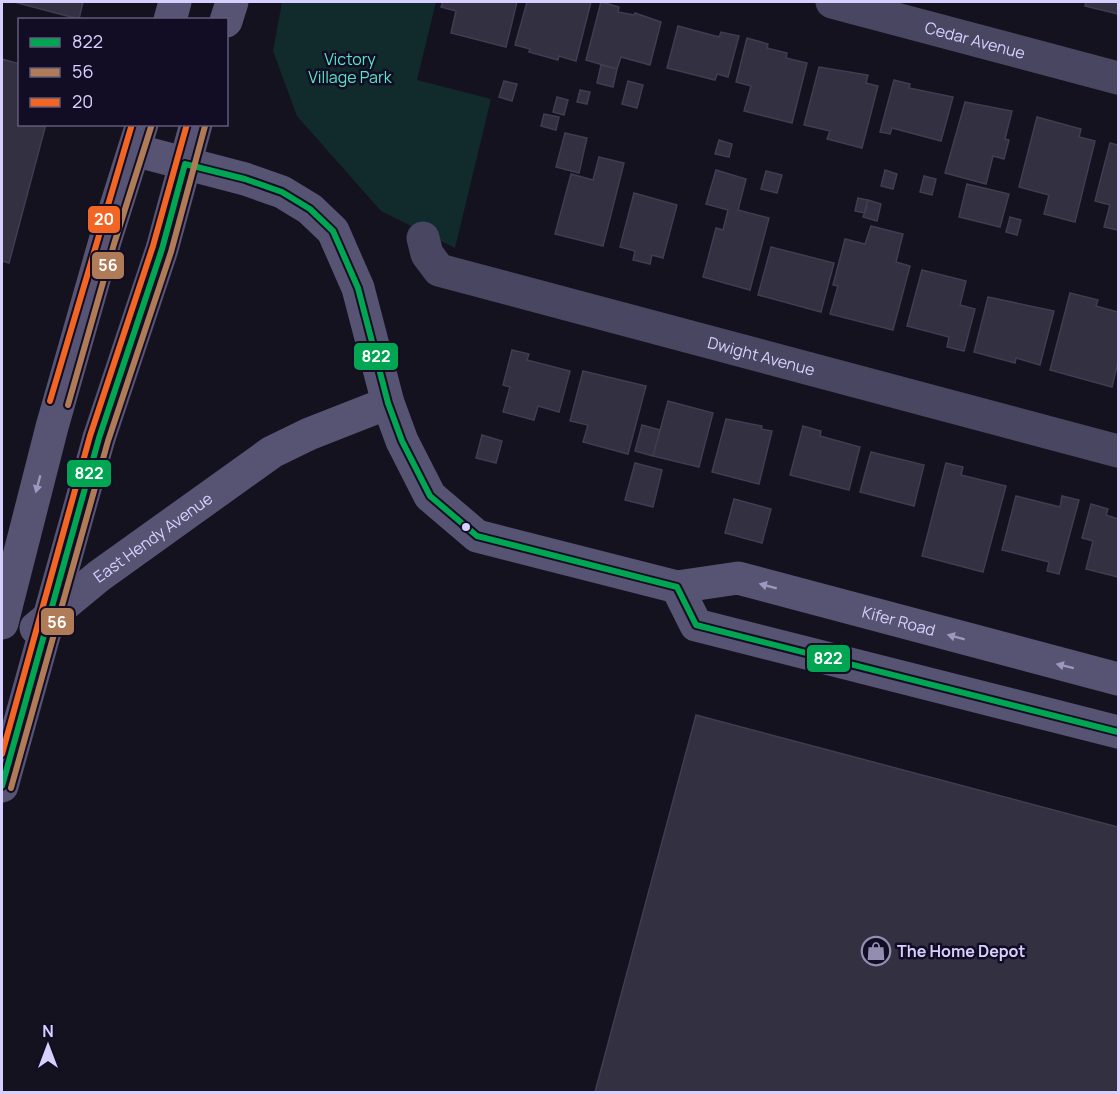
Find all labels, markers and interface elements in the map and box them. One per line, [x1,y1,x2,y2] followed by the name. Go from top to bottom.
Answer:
[922,16,1028,64] street label: Cedar Avenue
[18,18,228,126] legend
[72,29,103,53] text: 822
[308,48,393,88] park label: Victory Village Park
[72,59,94,83] text: 56
[72,89,93,113] text: 20
[87,205,121,234] line badge: 20
[94,208,114,230] text: 20
[91,251,125,280] line badge: 56
[98,254,118,276] text: 56
[705,331,817,381] street label: Dwight Avenue
[353,342,399,371] line badge: 822
[362,345,390,367] text: 822
[66,459,112,488] line badge: 822
[75,462,103,484] text: 822
[32,474,42,493] one-way arrow
[89,487,217,588] street label: East Hendy Avenue
[460,521,472,533] unlabelled marker
[759,581,777,590] one-way arrow
[860,600,938,641] street label: Kifer Road
[40,607,75,636] line badge: 56
[47,611,67,633] text: 56
[947,632,965,641] one-way arrow
[806,644,851,673] line badge: 822
[814,647,842,669] text: 822
[1056,660,1075,670] one-way arrow
[860,935,892,967] shop icon: The Home Depot
[897,940,1025,962] place label: The Home Depot
[18,1016,78,1076] north arrow
[42,1020,54,1042] text: N

